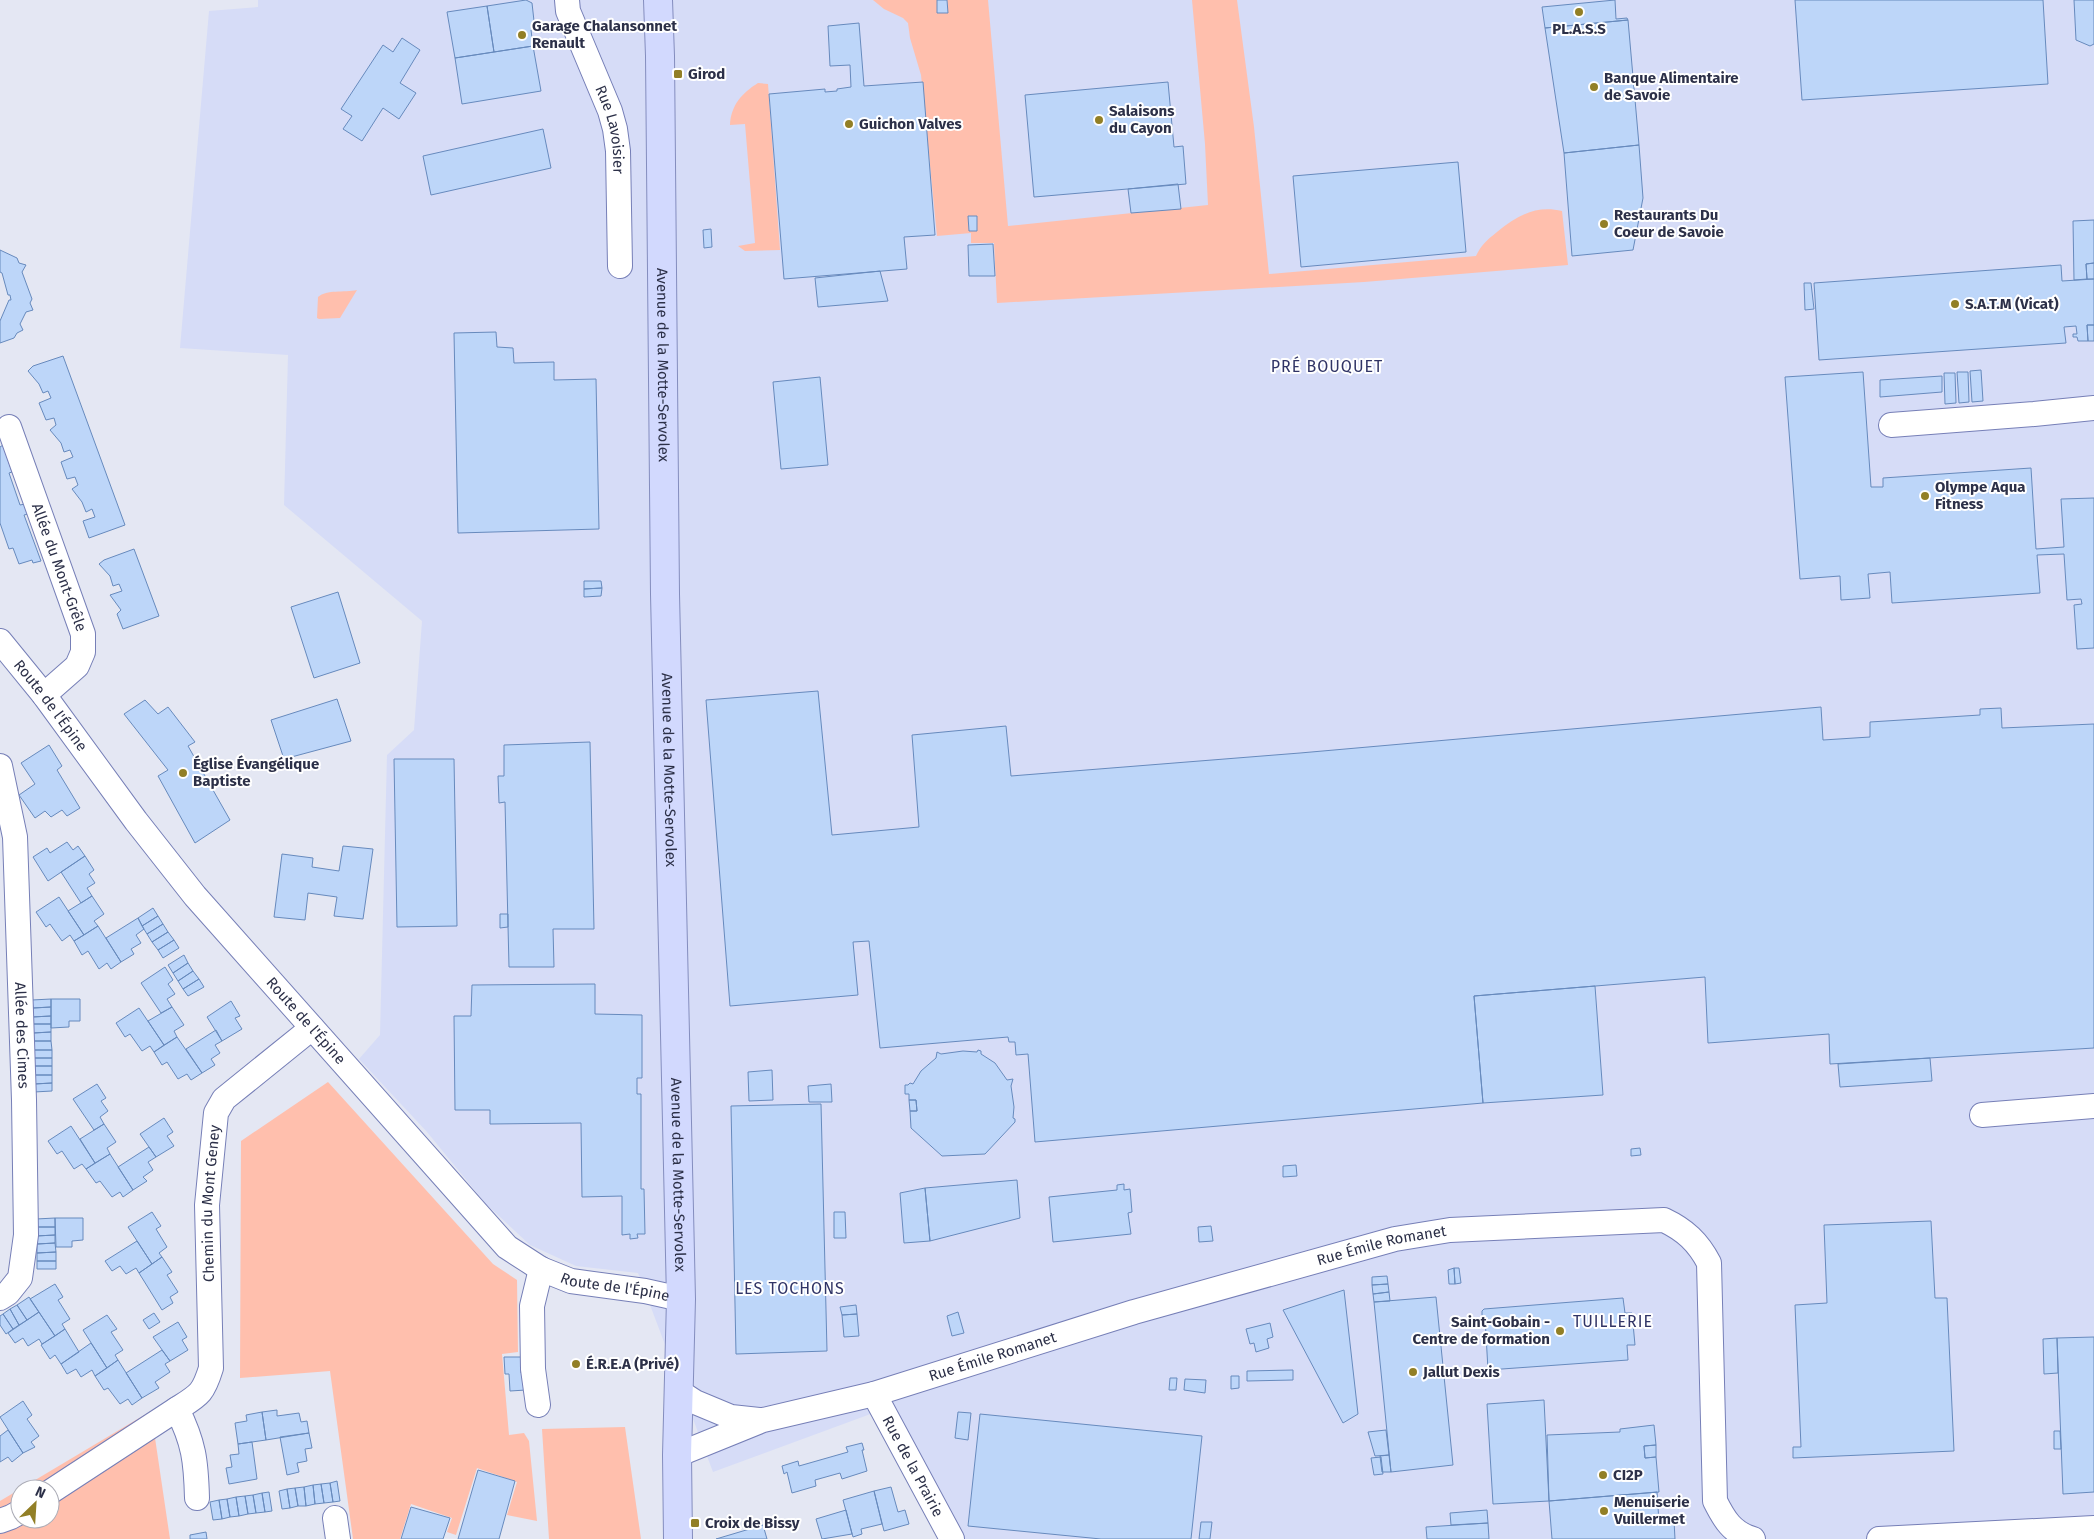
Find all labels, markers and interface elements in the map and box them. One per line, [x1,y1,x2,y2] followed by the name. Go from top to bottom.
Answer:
[1573,6,1585,18] marker: PL.A.S.S
[532,17,677,52] place label: Garage Chalansonnet Renault
[1552,20,1606,38] place label: PL.A.S.S
[516,29,528,41] marker: Garage Chalansonnet Renault
[688,65,725,83] place label: Girod
[672,68,684,80] marker: Girod
[1604,69,1739,104] place label: Banque Alimentaire de Savoie
[1588,81,1600,93] marker: Banque Alimentaire de Savoie
[591,83,627,174] street label: Rue Lavoisier
[1109,102,1174,137] place label: Salaisons du Cayon
[1093,114,1105,126] marker: Salaisons du Cayon
[859,115,962,133] place label: Guichon Valves
[843,118,855,130] marker: Guichon Valves
[1614,206,1724,241] place label: Restaurants Du Coeur de Savoie
[1598,218,1610,230] marker: Restaurants Du Coeur de Savoie
[653,268,673,463] street label: Avenue de la Motte-Servolex
[1965,295,2059,313] place label: S.A.T.M (Vicat)
[1949,298,1961,310] marker: S.A.T.M (Vicat)
[1271,356,1383,376] district label: PRÉ BOUQUET
[1935,478,2026,513] place label: Olympe Aqua Fitness
[1919,490,1931,502] marker: Olympe Aqua Fitness
[28,501,90,634] street label: Allée du Mont-Grêle
[10,656,91,755] street label: Route de l'Épine
[658,673,680,868] street label: Avenue de la Motte-Servolex
[193,755,319,790] place label: Église Évangélique Baptiste
[177,767,189,779] marker: Église Évangélique Baptiste
[262,974,349,1068] street label: Route de l'Épine
[11,982,33,1089] street label: Allée des Cimes
[667,1078,689,1273] street label: Avenue de la Motte-Servolex
[198,1124,224,1282] street label: Chemin du Mont Geney
[1315,1222,1448,1269] street label: Rue Émile Romanet
[558,1269,671,1305] street label: Route de l'Épine
[735,1279,845,1298] district label: LES TOCHONS
[1573,1312,1653,1331] district label: TUILLERIE
[1412,1313,1550,1348] place label: Saint-Gobain - Centre de formation
[1554,1325,1566,1337] marker: Saint-Gobain - Centre de formation
[926,1328,1059,1385] street label: Rue Émile Romanet
[586,1355,679,1373] place label: É.R.E.A (Privé)
[570,1358,582,1370] marker: É.R.E.A (Privé)
[1422,1363,1500,1381] place label: Jallut Dexis
[1407,1366,1419,1378] marker: Jallut Dexis
[878,1413,947,1520] street label: Rue de la Prairie
[1613,1466,1643,1484] place label: CI2P
[1597,1469,1609,1481] marker: CI2P
[10,1479,60,1529] north arrow
[32,1483,48,1502] text: N
[1613,1493,1690,1528] place label: Menuiserie Vuillermet
[1598,1505,1610,1517] marker: Menuiserie Vuillermet
[705,1514,800,1532] place label: Croix de Bissy
[689,1517,701,1529] marker: Croix de Bissy

